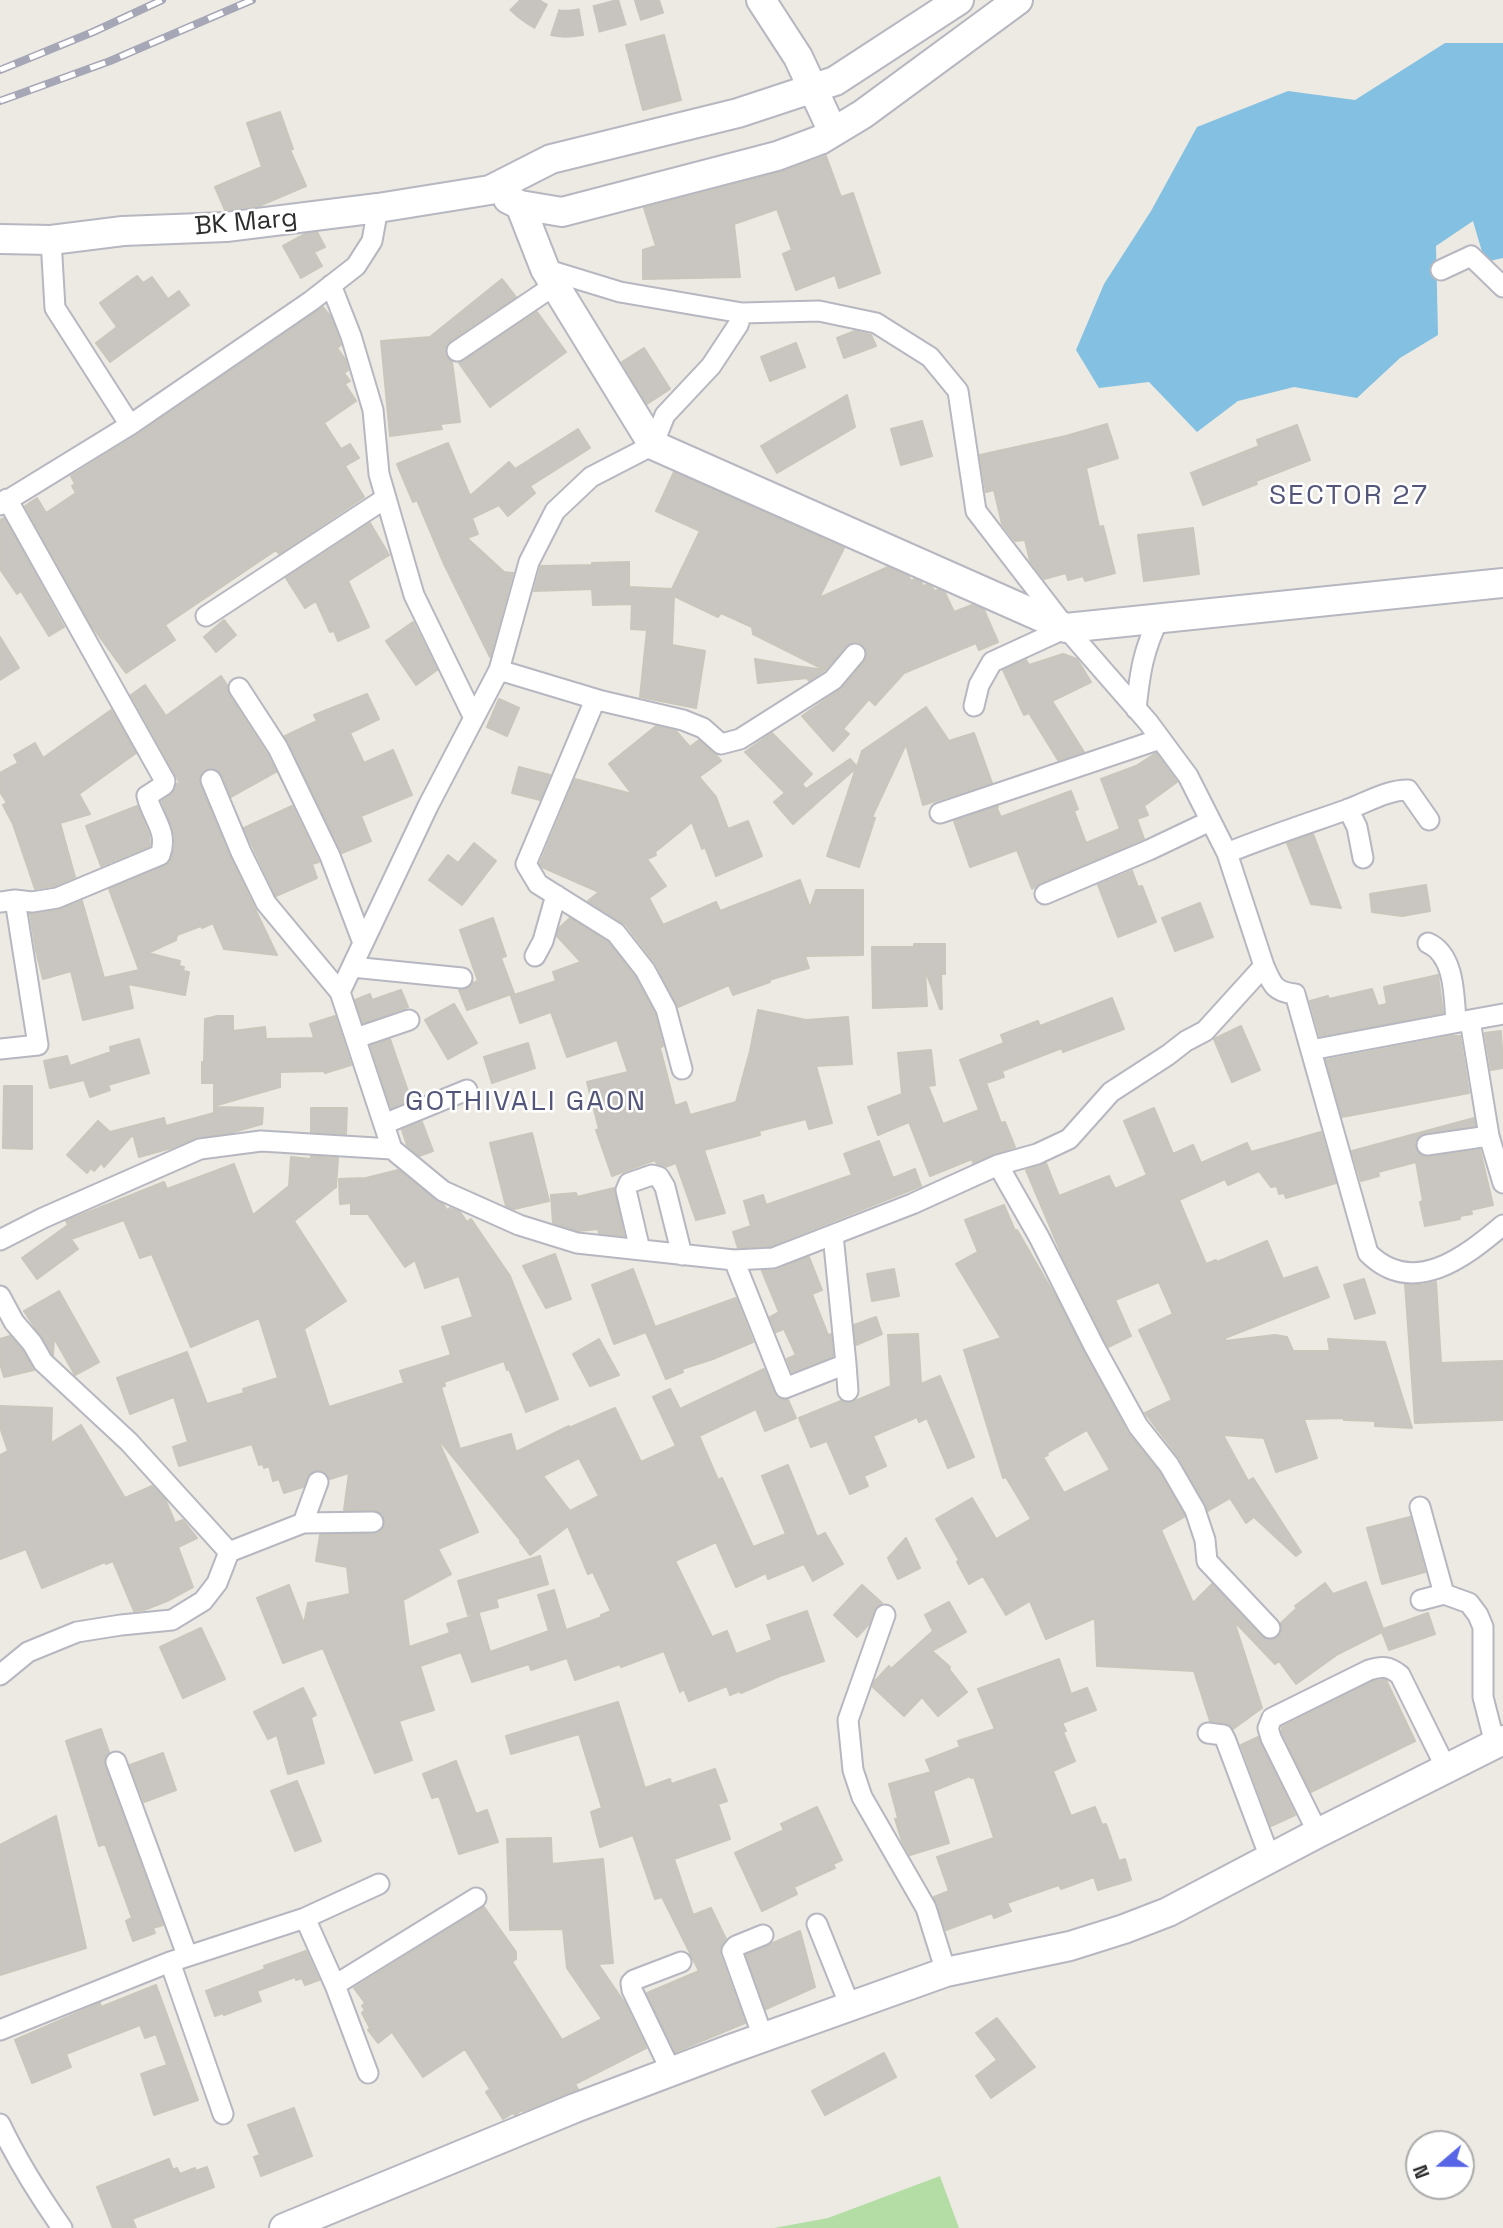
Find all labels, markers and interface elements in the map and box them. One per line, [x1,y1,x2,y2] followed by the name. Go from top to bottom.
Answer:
[193,203,299,243] street label: BK Marg
[1270,479,1428,513] district label: SECTOR 27
[407,1085,645,1119] district label: GOTHIVALI GAON
[1405,2130,1475,2200] north arrow
[1408,2161,1436,2182] text: N

